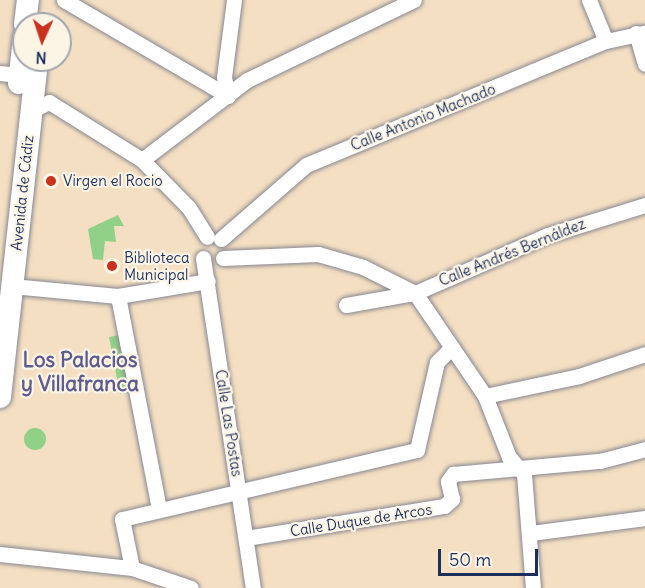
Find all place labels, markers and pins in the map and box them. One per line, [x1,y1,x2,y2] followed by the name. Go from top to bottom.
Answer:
[63,172,163,190] place label: Virgen el Rocio
[44,174,58,188] marker: Virgen el Rocio
[124,248,190,283] place label: Biblioteca Municipal
[105,259,119,273] marker: Biblioteca Municipal

